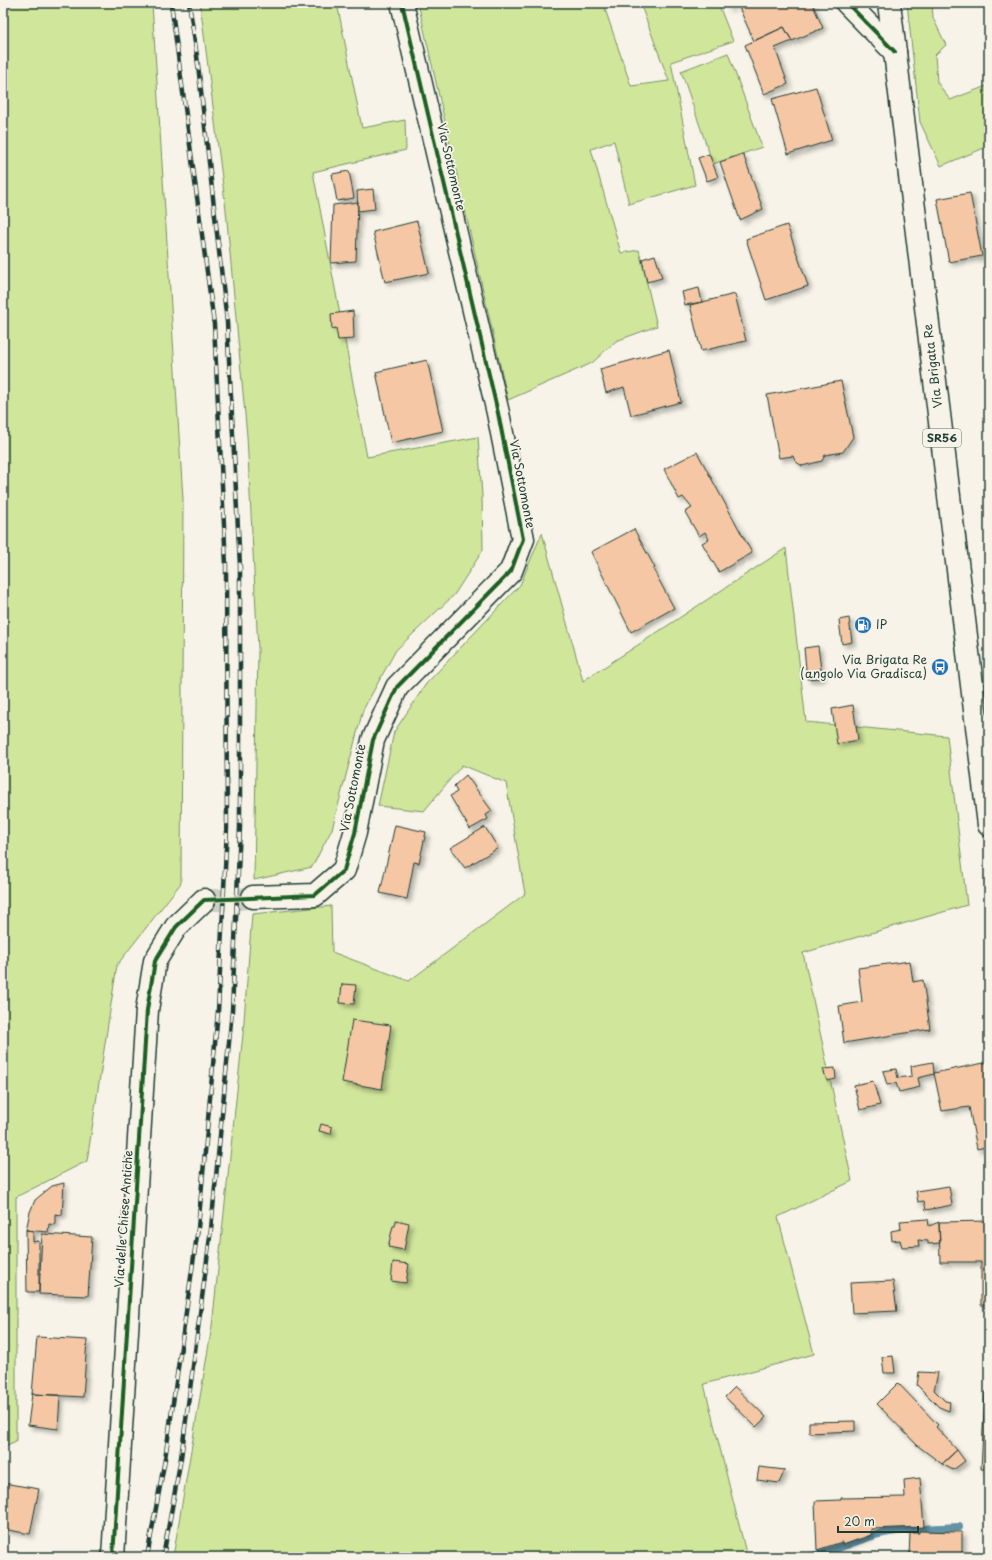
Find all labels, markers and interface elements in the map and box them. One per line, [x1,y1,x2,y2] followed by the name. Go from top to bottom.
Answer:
[433,121,471,213] street label: Via Sottomonte
[918,323,946,409] street label: Via Brigata Re
[923,429,961,447] road number: SR56
[506,438,540,530] street label: Via Sottomonte
[853,615,873,635] fuel station icon: IP
[876,615,887,633] place label: IP
[800,650,927,682] place label: Via Brigata Re (angolo Via Gradisca)
[930,657,950,677] bus stop icon: Via Brigata Re (angolo Via Gradisca)
[335,742,369,834] street label: Via Sottomonte
[109,1150,137,1288] street label: Via delle Chiese Antiche
[838,1508,918,1534] scale bar
[844,1512,875,1530] text: 20 m

